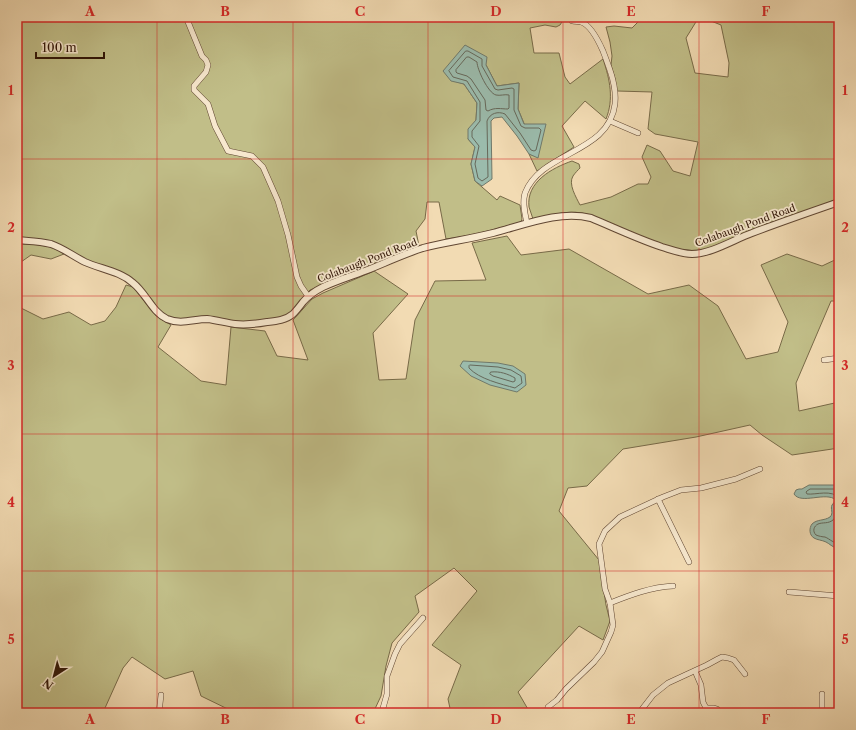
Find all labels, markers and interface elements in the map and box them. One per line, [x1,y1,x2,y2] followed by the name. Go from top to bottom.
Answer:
[84,3,96,19] text: A
[220,3,230,19] text: B
[355,3,365,19] text: C
[490,3,502,19] text: D
[626,3,636,19] text: E
[762,3,771,19] text: F
[36,34,104,60] scale bar
[42,40,77,55] text: 100 m
[8,82,14,98] text: 1
[842,82,848,98] text: 1
[693,201,797,250] street label: Colabaugh Pond Road
[7,219,15,235] text: 2
[841,219,849,235] text: 2
[315,235,419,286] street label: Colabaugh Pond Road
[7,357,15,373] text: 3
[841,357,849,373] text: 3
[7,494,15,510] text: 4
[841,494,849,510] text: 4
[7,631,15,647] text: 5
[841,631,849,647] text: 5
[34,656,74,696] north arrow
[40,675,56,693] text: N
[84,711,96,727] text: A
[220,711,230,727] text: B
[355,711,365,727] text: C
[490,711,502,727] text: D
[626,711,636,727] text: E
[762,711,771,727] text: F

